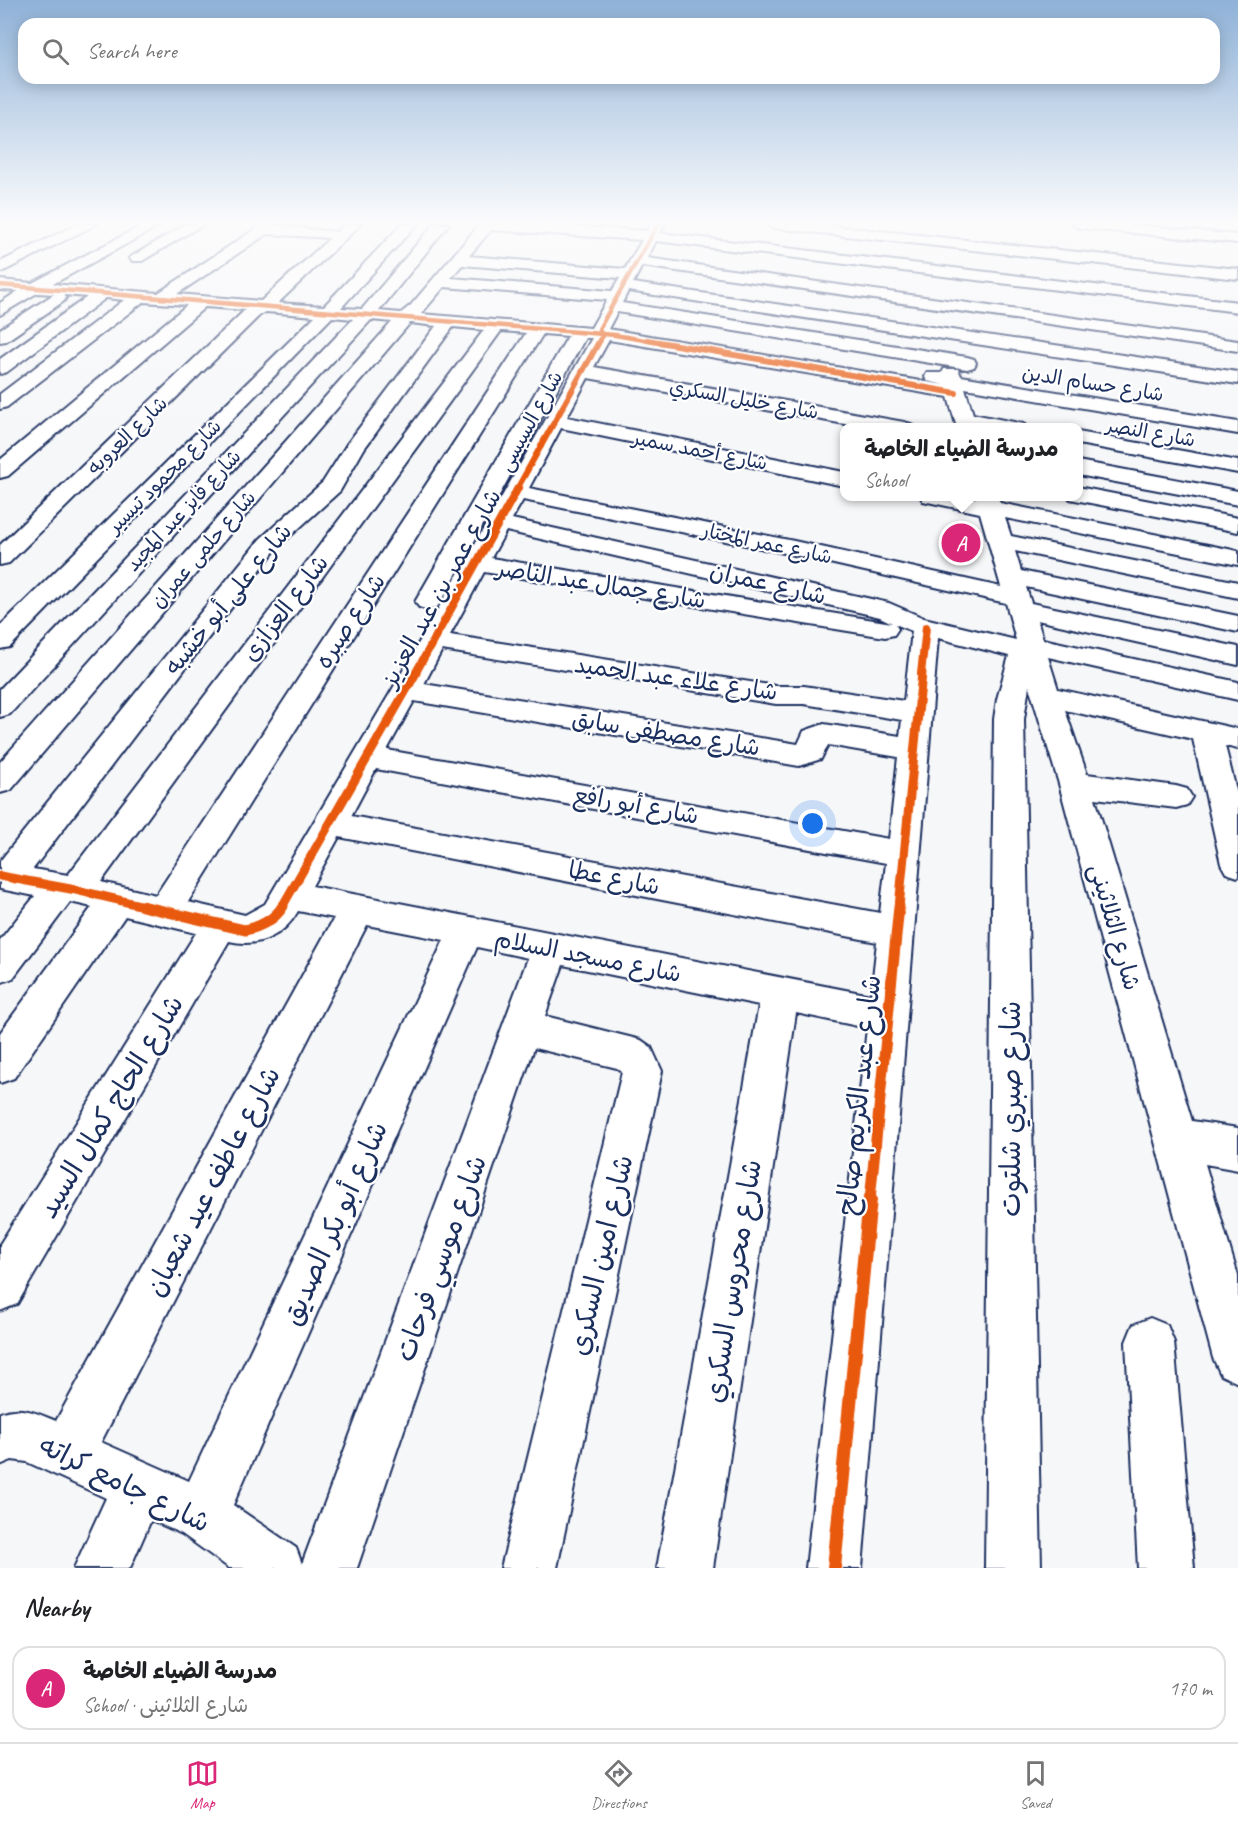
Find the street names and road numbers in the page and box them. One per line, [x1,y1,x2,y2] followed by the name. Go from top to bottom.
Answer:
[1020,360,1166,409] street label: شارع حسام الدين
[493,367,569,476] street label: شارع السيسى
[667,374,820,427] street label: شارع خليل السكري
[82,391,174,481] street label: شارع العروبه
[1102,412,1197,454] street label: شارع النصر
[100,414,228,541] street label: شارع محمود تيسير
[628,425,770,477] street label: شارع أحمد سمير
[120,444,247,577] street label: شارع فايز عبد المجيد
[373,484,510,695] street label: شارع عمر بن عبد العزيز
[146,485,262,614] street label: شارع حلمى عمران
[158,517,300,682] street label: شارع على أبو خشبه
[697,517,834,570] street label: شارع عمر المختار
[235,549,337,669] street label: شارع العزازى
[492,552,708,617] street label: شارع جمال عبد الناصر
[707,555,829,613] street label: شارع عمران
[308,568,394,675] street label: شارع صبره
[572,649,780,709] street label: شارع علاء عبد الحميد
[569,703,762,765] street label: شارع مصطفى سابق
[571,779,701,833] street label: شارع أبو رافع
[565,854,662,904] street label: شارع عطا
[1081,860,1147,994] street label: شارع الثلاثينى
[492,923,684,992] street label: شارع مسجد السلام
[828,973,893,1218] street label: شارع عبد الكريم صالح
[30,988,193,1225] street label: شارع الحاج كمال السيد
[993,1001,1031,1217] street label: شارع صبري شلتوت
[137,1060,290,1303] street label: شارع عاطف عيد شعبان
[274,1116,397,1331] street label: شارع أبو بكر الصديق
[387,1150,501,1369] street label: شارع موسي فرحات
[560,1151,644,1360] street label: شارع امين السكري
[696,1157,772,1406] street label: شارع محروس السكري
[33,1427,216,1542] street label: شارع جامع كراته

